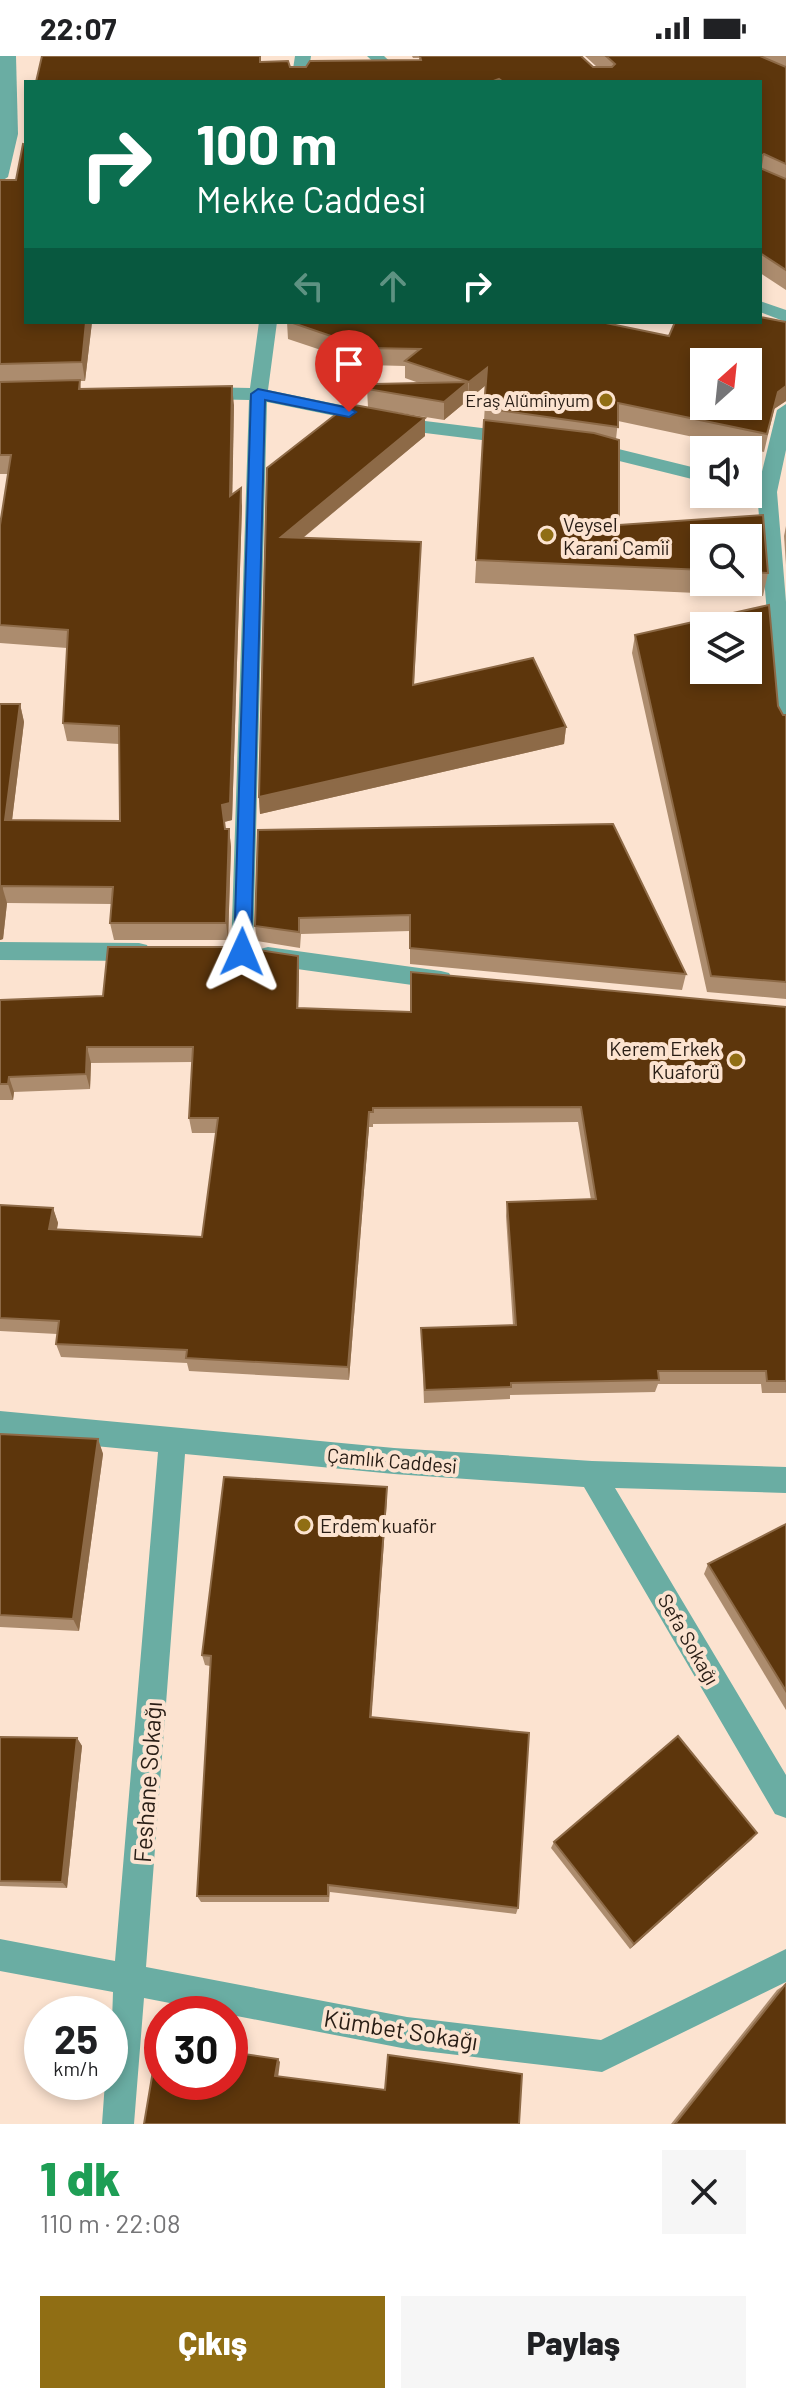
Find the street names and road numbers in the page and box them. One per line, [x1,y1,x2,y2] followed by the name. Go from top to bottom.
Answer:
[326,1442,458,1478] street label: Çamlık Caddesi
[653,1589,725,1689] street label: Sefa Sokağı
[127,1700,167,1864] street label: Feshane Sokağı
[322,2003,480,2055] street label: Kümbet Sokağı

